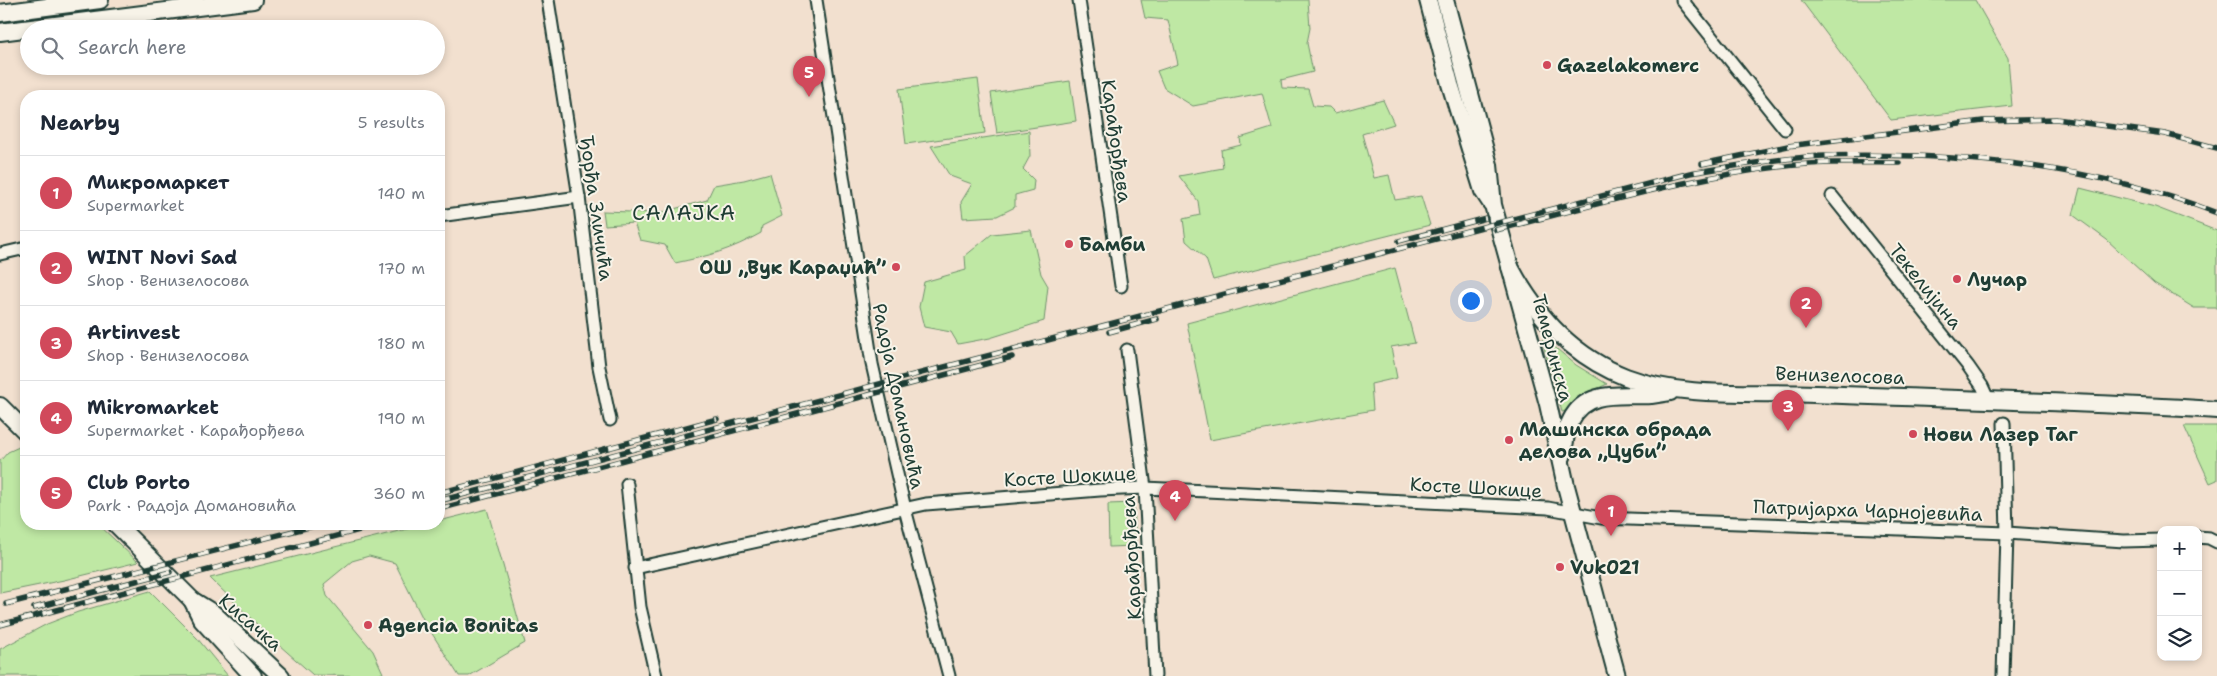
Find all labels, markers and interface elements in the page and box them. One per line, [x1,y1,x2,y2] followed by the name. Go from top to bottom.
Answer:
[20,20,445,75] search box
[38,34,66,62] icon: search
[78,35,187,60] text: Search here
[1557,53,1699,78] place label: Gazelakomerc
[793,56,825,97] pin: 5
[1541,59,1553,71] marker: Gazelakomerc
[1095,78,1138,204] street label: Карађорђева
[40,109,120,137] text: Nearby
[358,112,425,133] text: 5 results
[574,134,619,282] street label: Ђорђа Зличића
[87,170,229,195] text: Микромаркет
[52,183,60,204] text: 1
[378,183,425,204] text: 140 m
[87,195,184,216] text: Supermarket
[632,199,736,227] district label: САЛАЈКА
[1079,232,1145,257] place label: Бамби
[1063,238,1075,250] marker: Бамби
[1883,238,1968,334] street label: Текелијина
[87,245,237,270] text: WINT Novi Sad
[699,255,887,280] place label: ОШ „Вук Караџић”
[50,258,62,279] text: 2
[378,258,425,279] text: 170 m
[890,261,902,273] marker: ОШ „Вук Караџић”
[1967,267,2027,292] place label: Лучар
[87,270,249,291] text: Shop · Венизелосова
[1951,273,1963,285] marker: Лучар
[1790,287,1822,328] pin: 2
[1458,288,1484,314] your location
[1526,291,1579,405] street label: Темеринска
[867,301,930,491] street label: Радоја Домановића
[87,320,180,345] text: Artinvest
[50,333,62,354] text: 3
[377,333,425,354] text: 180 m
[87,345,249,366] text: Shop · Венизелосова
[1775,361,1905,390] street label: Венизелосова
[1772,390,1804,431] pin: 3
[87,395,219,420] text: Mikromarket
[50,408,62,429] text: 4
[378,408,425,429] text: 190 m
[1519,417,1711,464] place label: Машинска обрада делова „Цуби”
[87,420,304,441] text: Supermarket · Карађорђева
[1923,422,2078,447] place label: Нови Лазер Таг
[1907,428,1919,440] marker: Нови Лазер Таг
[1503,434,1515,446] marker: Машинска обрада делова „Цуби”
[1003,461,1137,492] street label: Косте Шокице
[87,470,190,495] text: Club Porto
[1409,472,1543,503] street label: Косте Шокице
[1159,480,1191,521] pin: 4
[51,483,61,504] text: 5
[373,483,425,504] text: 360 m
[1753,494,1983,527] street label: Патријарха Чарнојевића
[87,495,296,516] text: Park · Радоја Домановића
[1116,495,1147,621] street label: Карађорђева
[1595,495,1627,536] pin: 1
[2157,526,2202,661] map controls
[2157,526,2202,571] button: +
[1570,555,1640,580] place label: Vuk021
[1554,561,1566,573] marker: Vuk021
[2157,571,2202,616] button: −
[214,588,288,657] street label: Кисачка
[378,613,539,638] place label: Agencia Bonitas
[2157,616,2202,661] button: layers
[362,619,374,631] marker: Agencia Bonitas

